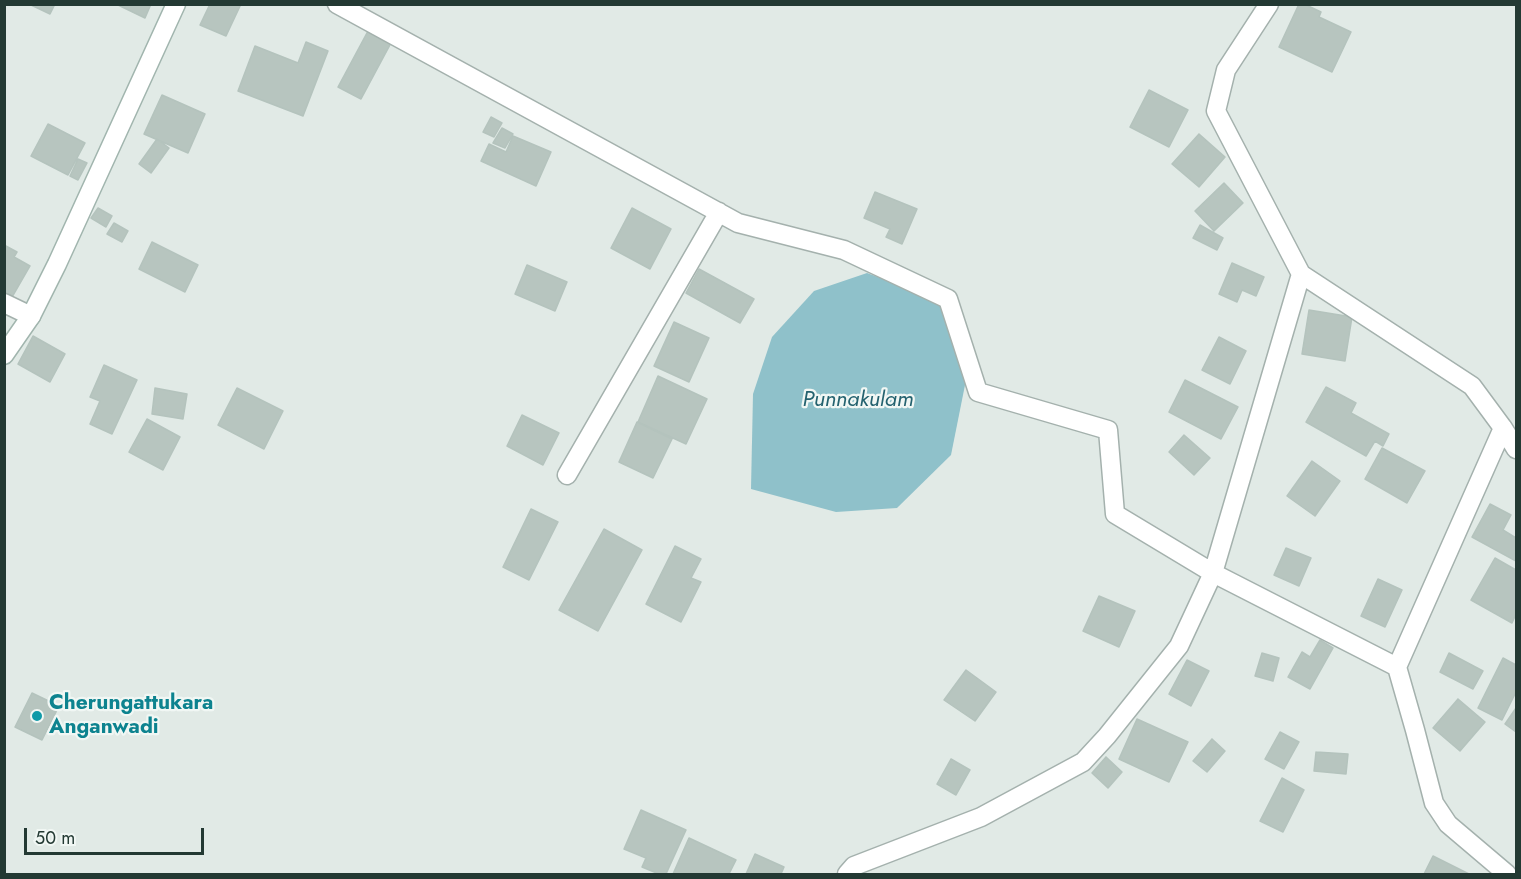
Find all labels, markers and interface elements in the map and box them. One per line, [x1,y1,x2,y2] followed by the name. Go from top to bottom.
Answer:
[802,388,914,414] water label: Punnakulam
[49,691,213,741] place label: Cherungattukara Anganwadi
[30,709,44,723] marker: Cherungattukara Anganwadi
[27,816,207,854] scale bar
[35,825,75,851] text: 50 m

